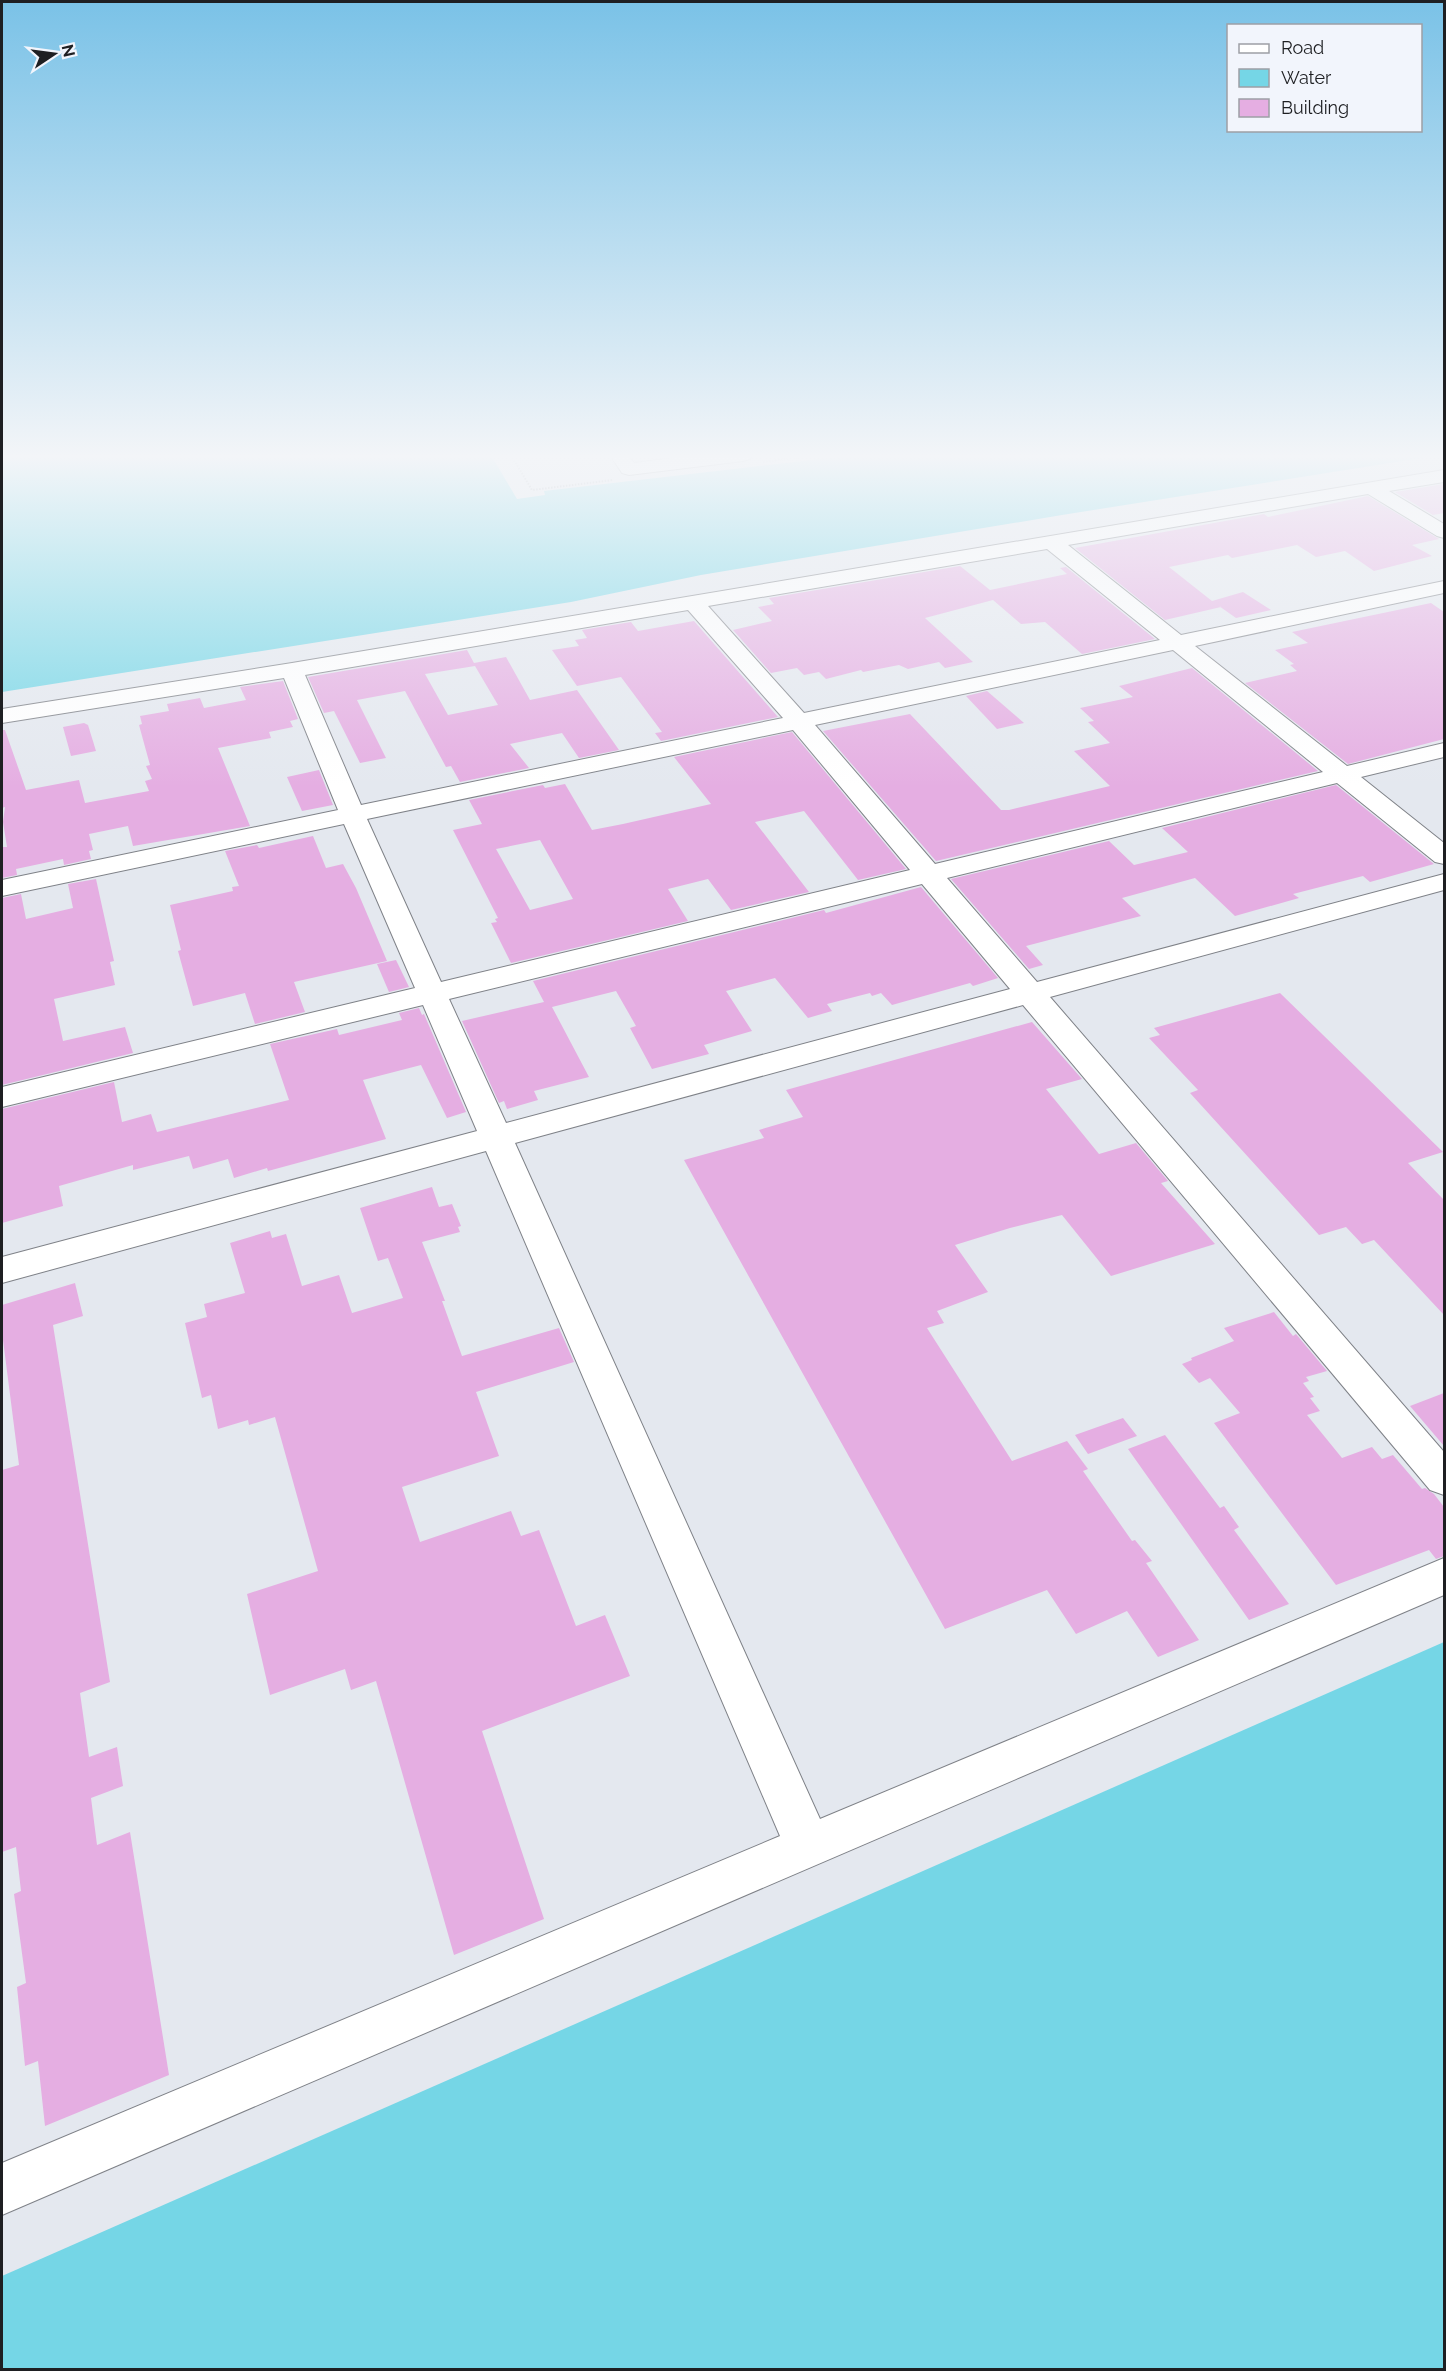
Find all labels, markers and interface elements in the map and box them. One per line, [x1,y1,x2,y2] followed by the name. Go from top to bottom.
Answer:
[24,24,84,84] north arrow
[1227,24,1422,132] legend
[1281,37,1324,58] text: Road
[57,43,79,59] text: N
[1281,67,1332,88] text: Water
[1281,97,1349,118] text: Building

